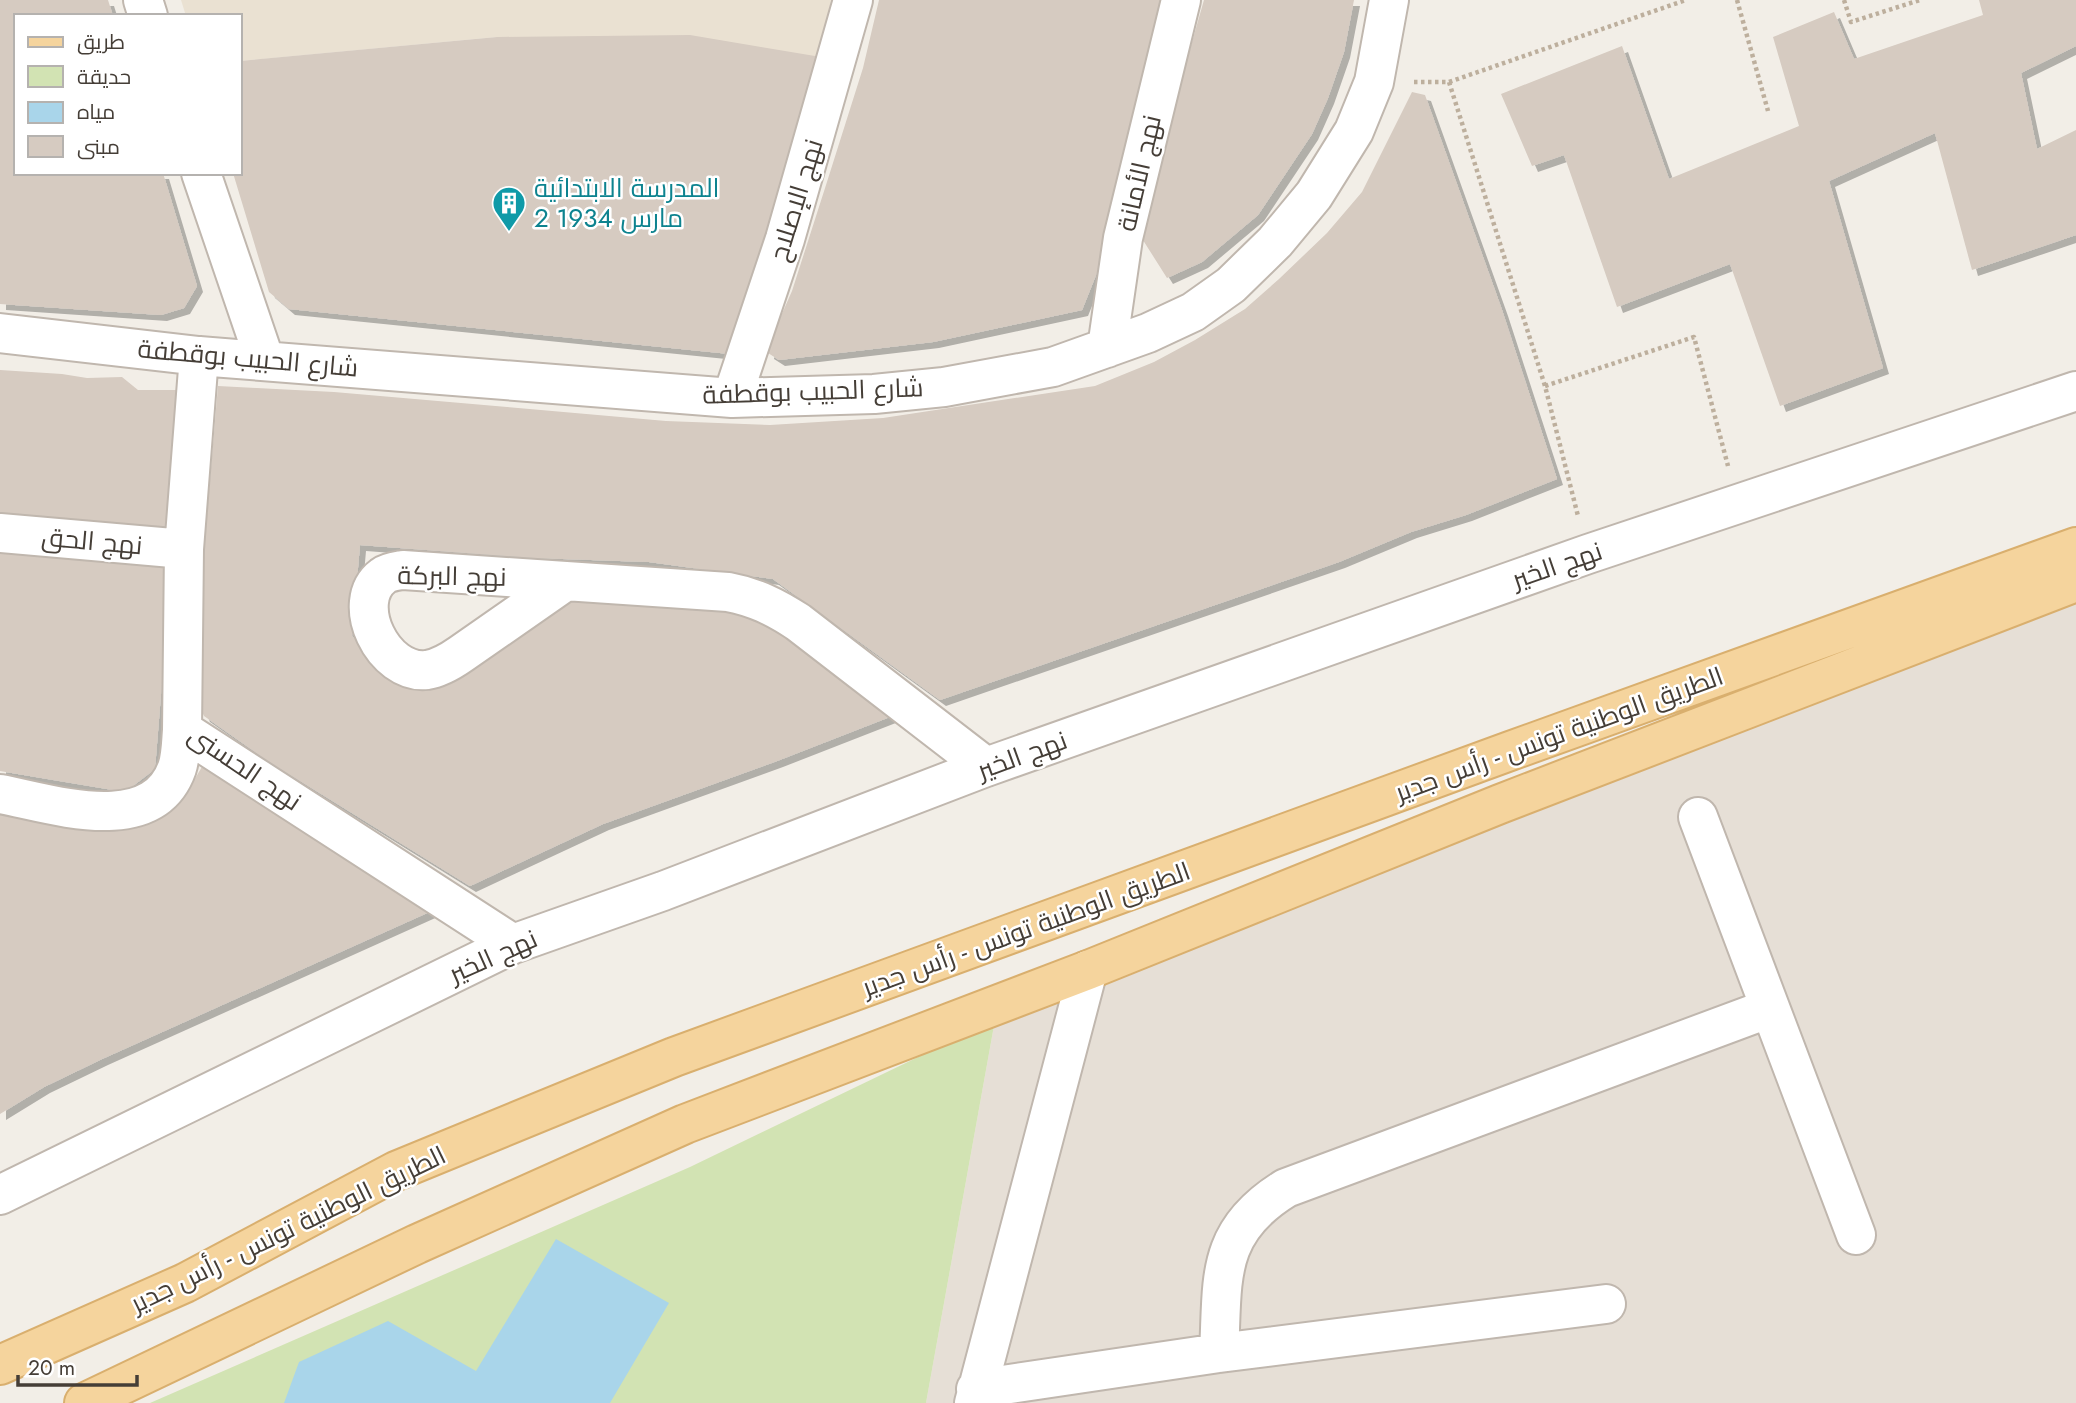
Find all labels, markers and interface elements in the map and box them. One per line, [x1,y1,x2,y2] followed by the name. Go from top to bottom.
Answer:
[14,14,242,175] legend
[77,27,125,57] text: طريق
[77,62,131,92] text: حديقة
[77,97,115,127] text: مياه
[1107,111,1171,235] street label: نهج الأمانة
[77,132,120,162] text: مبنى
[759,134,833,266] street label: نهج الإصلاح
[534,169,720,237] place label: المدرسة الابتدائية 2 مارس 1934
[490,184,528,233] building icon: المدرسة الابتدائية 2 مارس 1934
[136,329,360,387] street label: شارع الحبيب بوقطفة
[702,368,924,414] street label: شارع الحبيب بوقطفة
[40,518,144,564] street label: نهج الحق
[1505,532,1607,599] street label: نهج الخير
[397,556,507,596] street label: نهج البركة
[1388,657,1728,812] street label: الطريق الوطنية تونس - رأس جدير
[181,716,309,820] street label: نهج الحسنى
[970,721,1072,790] street label: نهج الخير
[855,852,1195,1007] street label: الطريق الوطنية تونس - رأس جدير
[441,920,543,993] street label: نهج الخير
[122,1136,452,1323] street label: الطريق الوطنية تونس - رأس جدير
[18,1344,136,1388] scale bar
[28,1353,75,1383] text: 20 m

